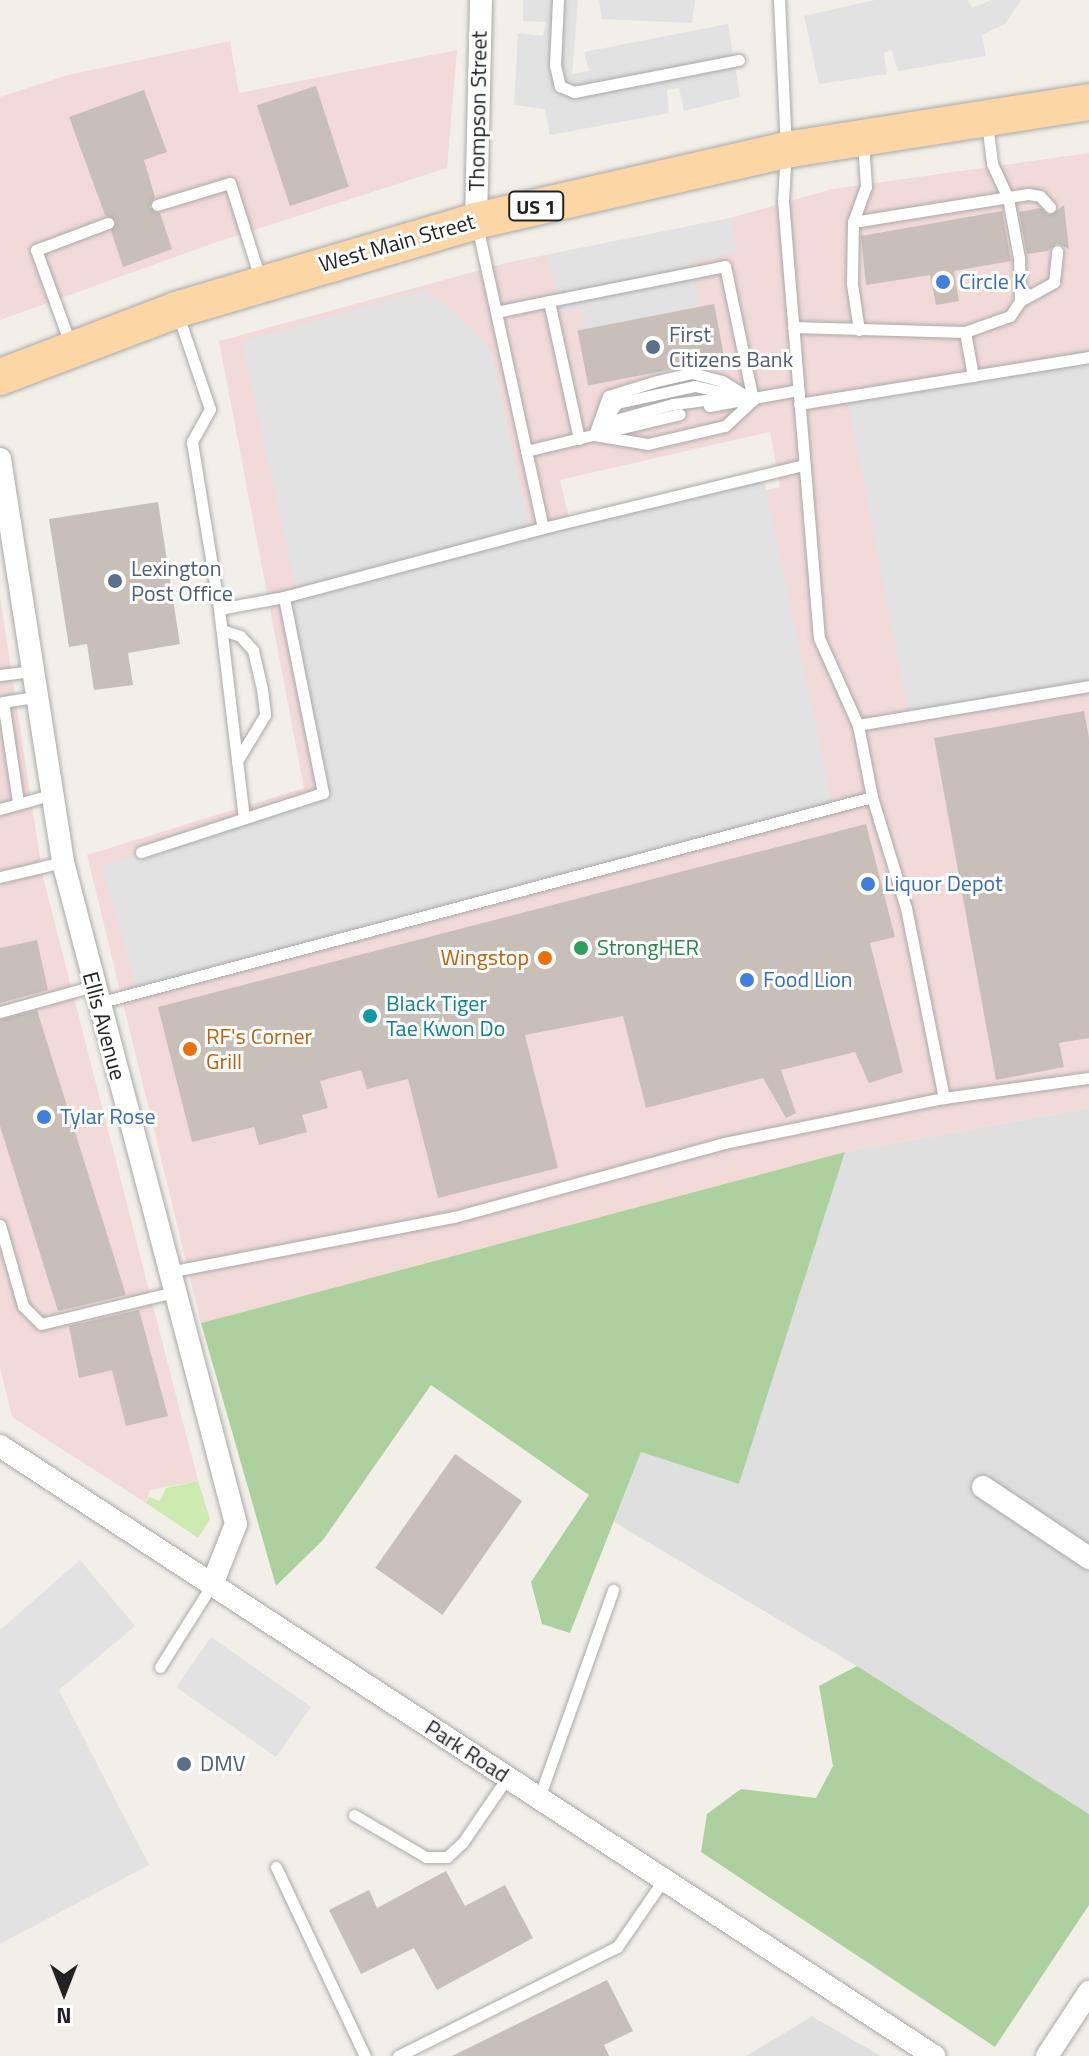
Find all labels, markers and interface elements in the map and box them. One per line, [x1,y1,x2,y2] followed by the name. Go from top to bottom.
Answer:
[463,31,493,191] street label: Thompson Street
[508,190,564,222] road number: US 1
[316,208,478,278] street label: West Main Street
[959,269,1026,295] place label: Circle K
[934,273,952,291] marker: Circle K
[669,321,793,372] place label: First Citizens Bank
[644,338,662,356] marker: First Citizens Bank
[131,555,233,606] place label: Lexington Post Office
[106,572,124,590] marker: Lexington Post Office
[884,871,1003,897] place label: Liquor Depot
[859,875,877,893] marker: Liquor Depot
[597,935,699,961] place label: StrongHER
[572,939,590,957] marker: StrongHER
[440,945,529,971] place label: Wingstop
[536,949,554,967] marker: Wingstop
[763,967,853,993] place label: Food Lion
[77,969,131,1083] street label: Ellis Avenue
[738,971,756,989] marker: Food Lion
[386,990,505,1042] place label: Black Tiger Tae Kwon Do
[361,1007,379,1025] marker: Black Tiger Tae Kwon Do
[206,1023,312,1074] place label: RF's Corner Grill
[181,1040,199,1058] marker: RF's Corner Grill
[60,1104,156,1130] place label: Tylar Rose
[35,1108,53,1126] marker: Tylar Rose
[420,1714,514,1788] street label: Park Road
[200,1751,245,1777] place label: DMV
[175,1755,193,1773] marker: DMV
[24,1952,104,2032] north arrow
[56,1999,72,2033] text: N

